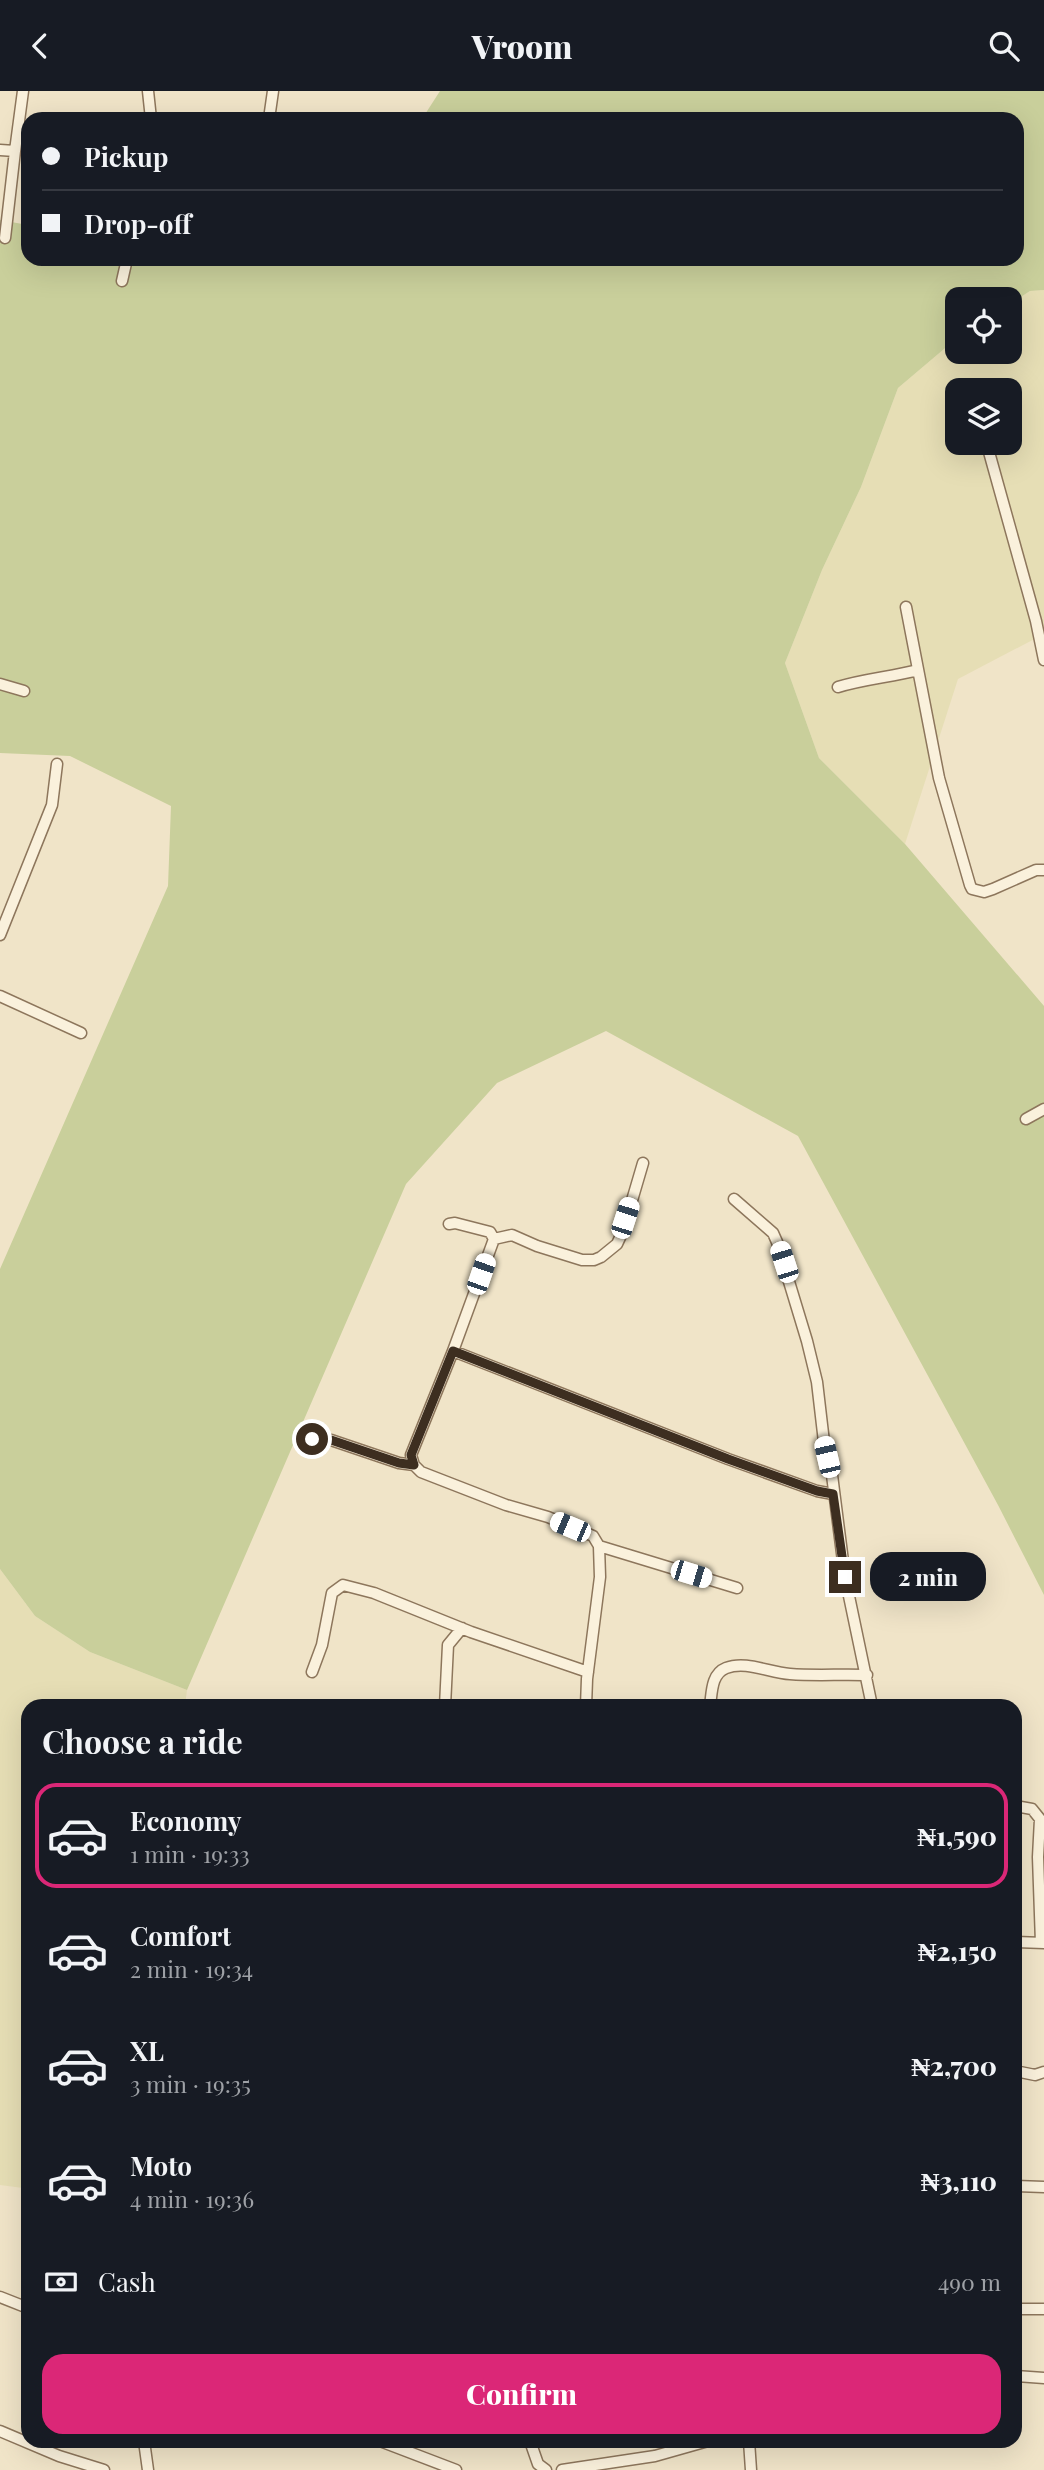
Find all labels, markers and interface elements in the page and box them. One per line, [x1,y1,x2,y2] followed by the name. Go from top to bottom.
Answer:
[472,24,572,67] text: Vroom
[21,27,59,65] icon: back
[985,27,1023,65] icon: search
[84,139,168,174] text: Pickup
[84,206,191,241] text: Drop-off
[945,287,1022,455] map controls
[945,287,1022,364] button: locate
[945,378,1022,455] button: layers
[609,1195,642,1241] car
[768,1239,801,1285] car
[465,1251,498,1297] car
[296,1423,328,1455] route start
[813,1434,842,1480] car
[547,1509,594,1545] car
[870,1553,985,1601] callout: 2 min
[668,1558,715,1590] car
[829,1561,861,1593] route end
[898,1561,958,1592] text: 2 min
[42,1719,243,1762] text: Choose a ride
[130,1803,241,1838] text: Economy
[46,1804,109,1867] icon: car
[917,1818,997,1853] text: ₦1,590
[130,1838,250,1869] text: 1 min · 19:33
[130,1918,231,1953] text: Comfort
[46,1919,109,1982] icon: car
[918,1933,997,1968] text: ₦2,150
[130,1953,253,1984] text: 2 min · 19:34
[130,2033,164,2068] text: XL
[46,2034,109,2097] icon: car
[911,2048,997,2083] text: ₦2,700
[130,2068,251,2099] text: 3 min · 19:35
[130,2148,192,2183] text: Moto
[46,2149,109,2212] icon: car
[921,2163,997,2198] text: ₦3,110
[130,2183,254,2214] text: 4 min · 19:36
[42,2263,80,2301] icon: cash
[98,2264,156,2299] text: Cash
[938,2266,1001,2297] text: 490 m
[42,2354,1001,2434] button: Confirm

